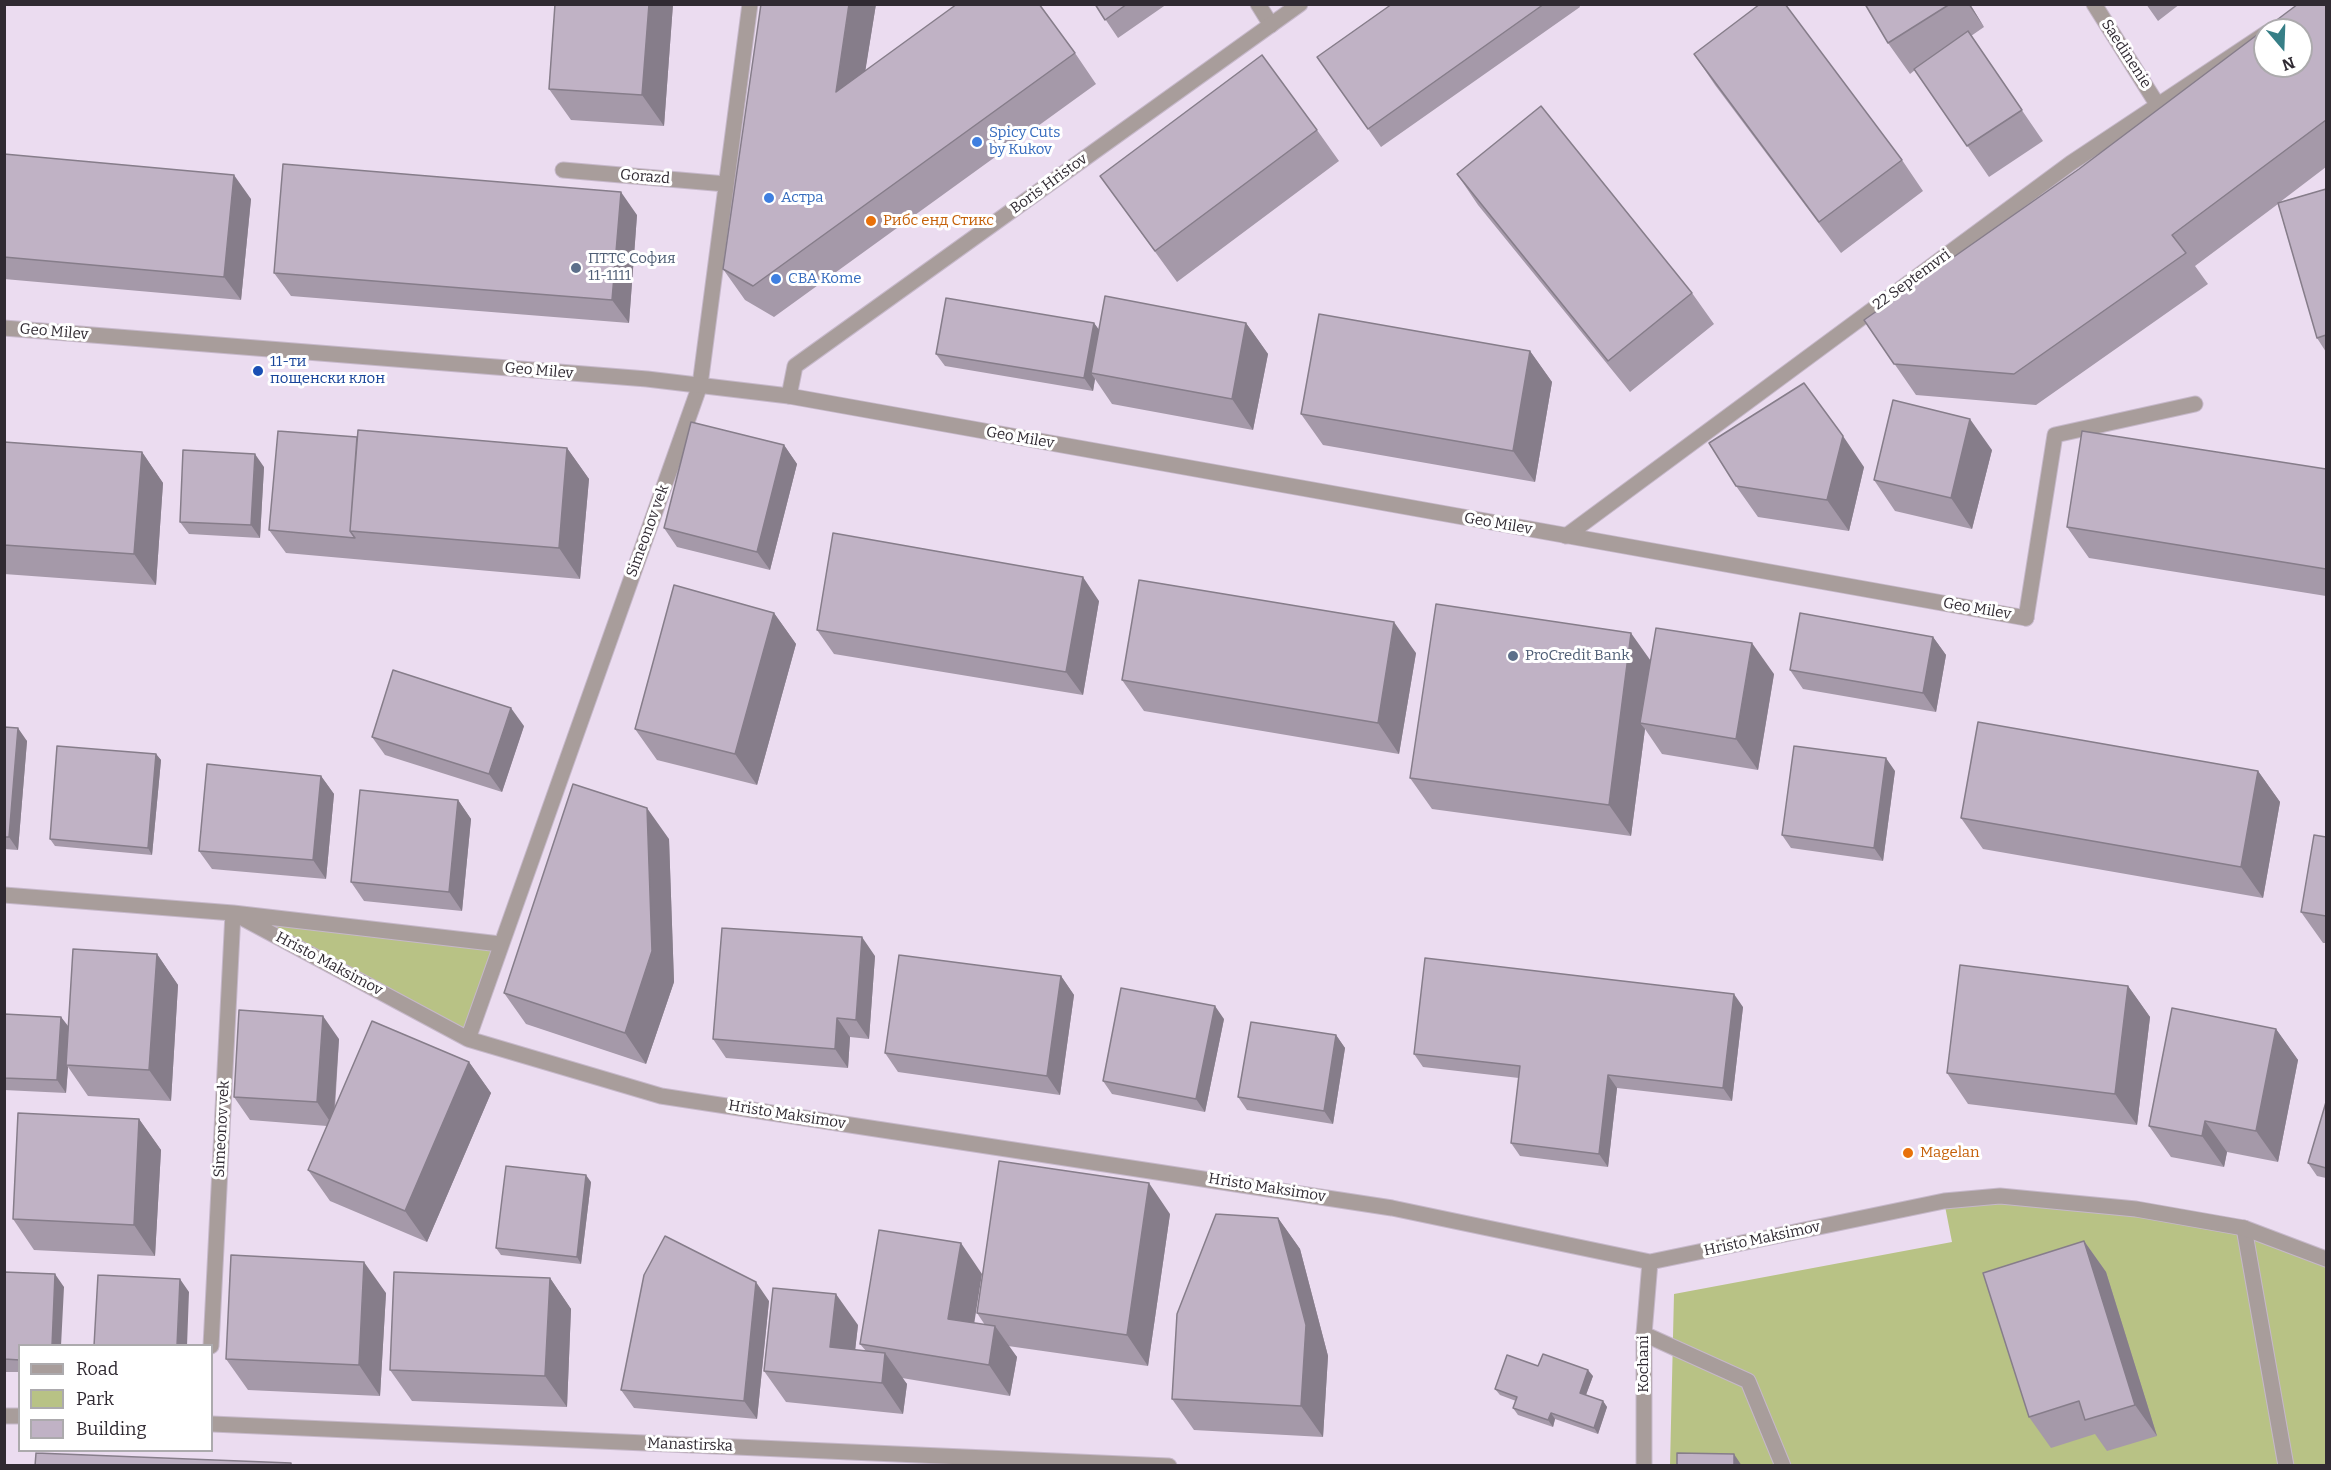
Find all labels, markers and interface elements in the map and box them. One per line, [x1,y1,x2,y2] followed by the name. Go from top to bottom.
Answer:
[2097,16,2155,92] street label: Saedinenie
[2253,18,2313,78] north arrow
[2279,53,2297,75] text: N
[989,124,1060,159] place label: Spicy Cuts by Kukov
[970,135,984,149] marker: Spicy Cuts by Kukov
[1007,150,1091,218] street label: Boris Hristov
[619,166,671,188] street label: Gorazd
[781,189,824,207] place label: Астра
[762,191,776,205] marker: Астра
[883,212,994,230] place label: Рибс енд Стикс
[864,214,878,228] marker: Рибс енд Стикс
[1870,246,1954,314] street label: 22 Septemvri
[588,250,676,285] place label: ПТТС София 11-1111
[569,261,583,275] marker: ПТТС София 11-1111
[788,270,861,288] place label: CBA Kome
[769,272,783,286] marker: CBA Kome
[19,320,89,344] street label: Geo Milev
[270,353,385,388] place label: 11-ти пощенски клон
[504,359,574,383] street label: Geo Milev
[251,364,265,378] marker: 11-ти пощенски клон
[985,423,1055,453] street label: Geo Milev
[623,482,673,580] street label: Simeonov vek
[1463,509,1533,539] street label: Geo Milev
[1942,594,2012,624] street label: Geo Milev
[1525,647,1630,665] place label: ProCredit Bank
[1506,649,1520,663] marker: ProCredit Bank
[272,928,386,1000] street label: Hristo Maksimov
[210,1080,234,1178] street label: Simeonov vek
[727,1097,847,1133] street label: Hristo Maksimov
[1920,1144,1980,1162] place label: Magelan
[1901,1146,1915,1160] marker: Magelan
[1207,1170,1327,1206] street label: Hristo Maksimov
[1702,1218,1822,1260] street label: Hristo Maksimov
[1635,1335,1653,1393] street label: Kochani
[18,1344,213,1452] legend
[76,1358,118,1380] text: Road
[76,1388,114,1410] text: Park
[76,1418,147,1440] text: Building
[647,1435,733,1455] street label: Manastirska

